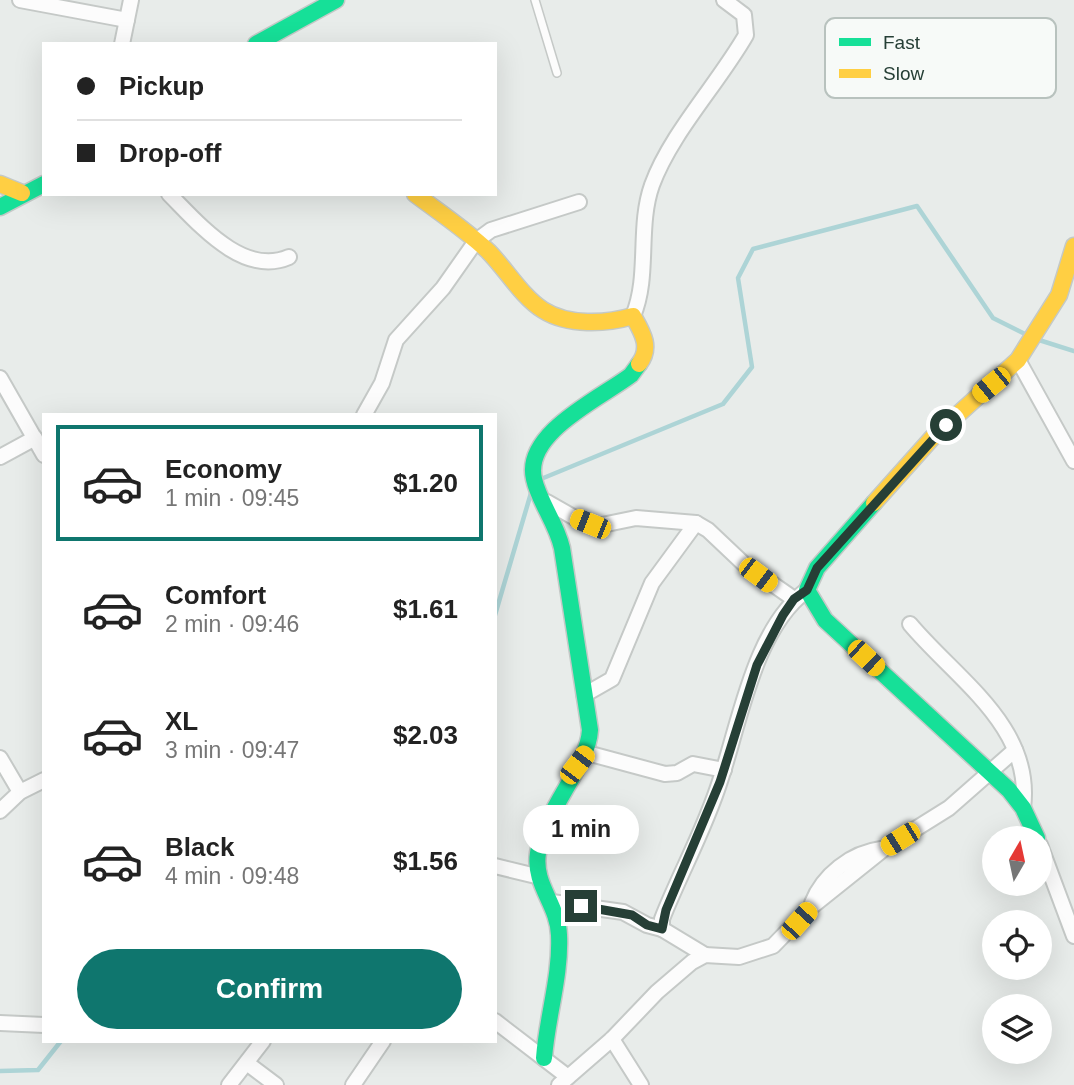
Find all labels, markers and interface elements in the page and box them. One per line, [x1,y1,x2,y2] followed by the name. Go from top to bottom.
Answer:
[825,18,1056,98] legend
[883,32,921,53] text: Fast
[883,63,924,84] text: Slow
[119,71,204,101] text: Pickup
[119,138,222,168] text: Drop-off
[969,364,1014,406] car
[930,409,962,441] route start
[81,452,144,515] icon: car
[165,454,282,484] text: Economy
[393,468,458,498] text: $1.20
[165,485,299,511] text: 1 min · 09:45
[567,506,614,542] car
[735,554,782,596] car
[81,578,144,641] icon: car
[165,580,266,610] text: Comfort
[393,594,458,624] text: $1.61
[165,611,299,637] text: 2 min · 09:46
[844,636,889,680] car
[81,704,144,767] icon: car
[165,706,198,736] text: XL
[393,720,458,750] text: $2.03
[165,737,299,763] text: 3 min · 09:47
[556,742,599,788] car
[523,804,639,853] callout: 1 min
[551,816,611,842] text: 1 min
[877,819,924,859] car
[982,826,1052,896] north arrow
[982,826,1052,1064] map controls
[81,830,144,893] icon: car
[165,832,234,862] text: Black
[393,846,458,876] text: $1.56
[165,863,299,889] text: 4 min · 09:48
[565,890,597,922] route end
[778,898,821,944] car
[982,910,1052,980] button: locate
[77,949,462,1029] button: Confirm
[982,994,1052,1064] button: layers

